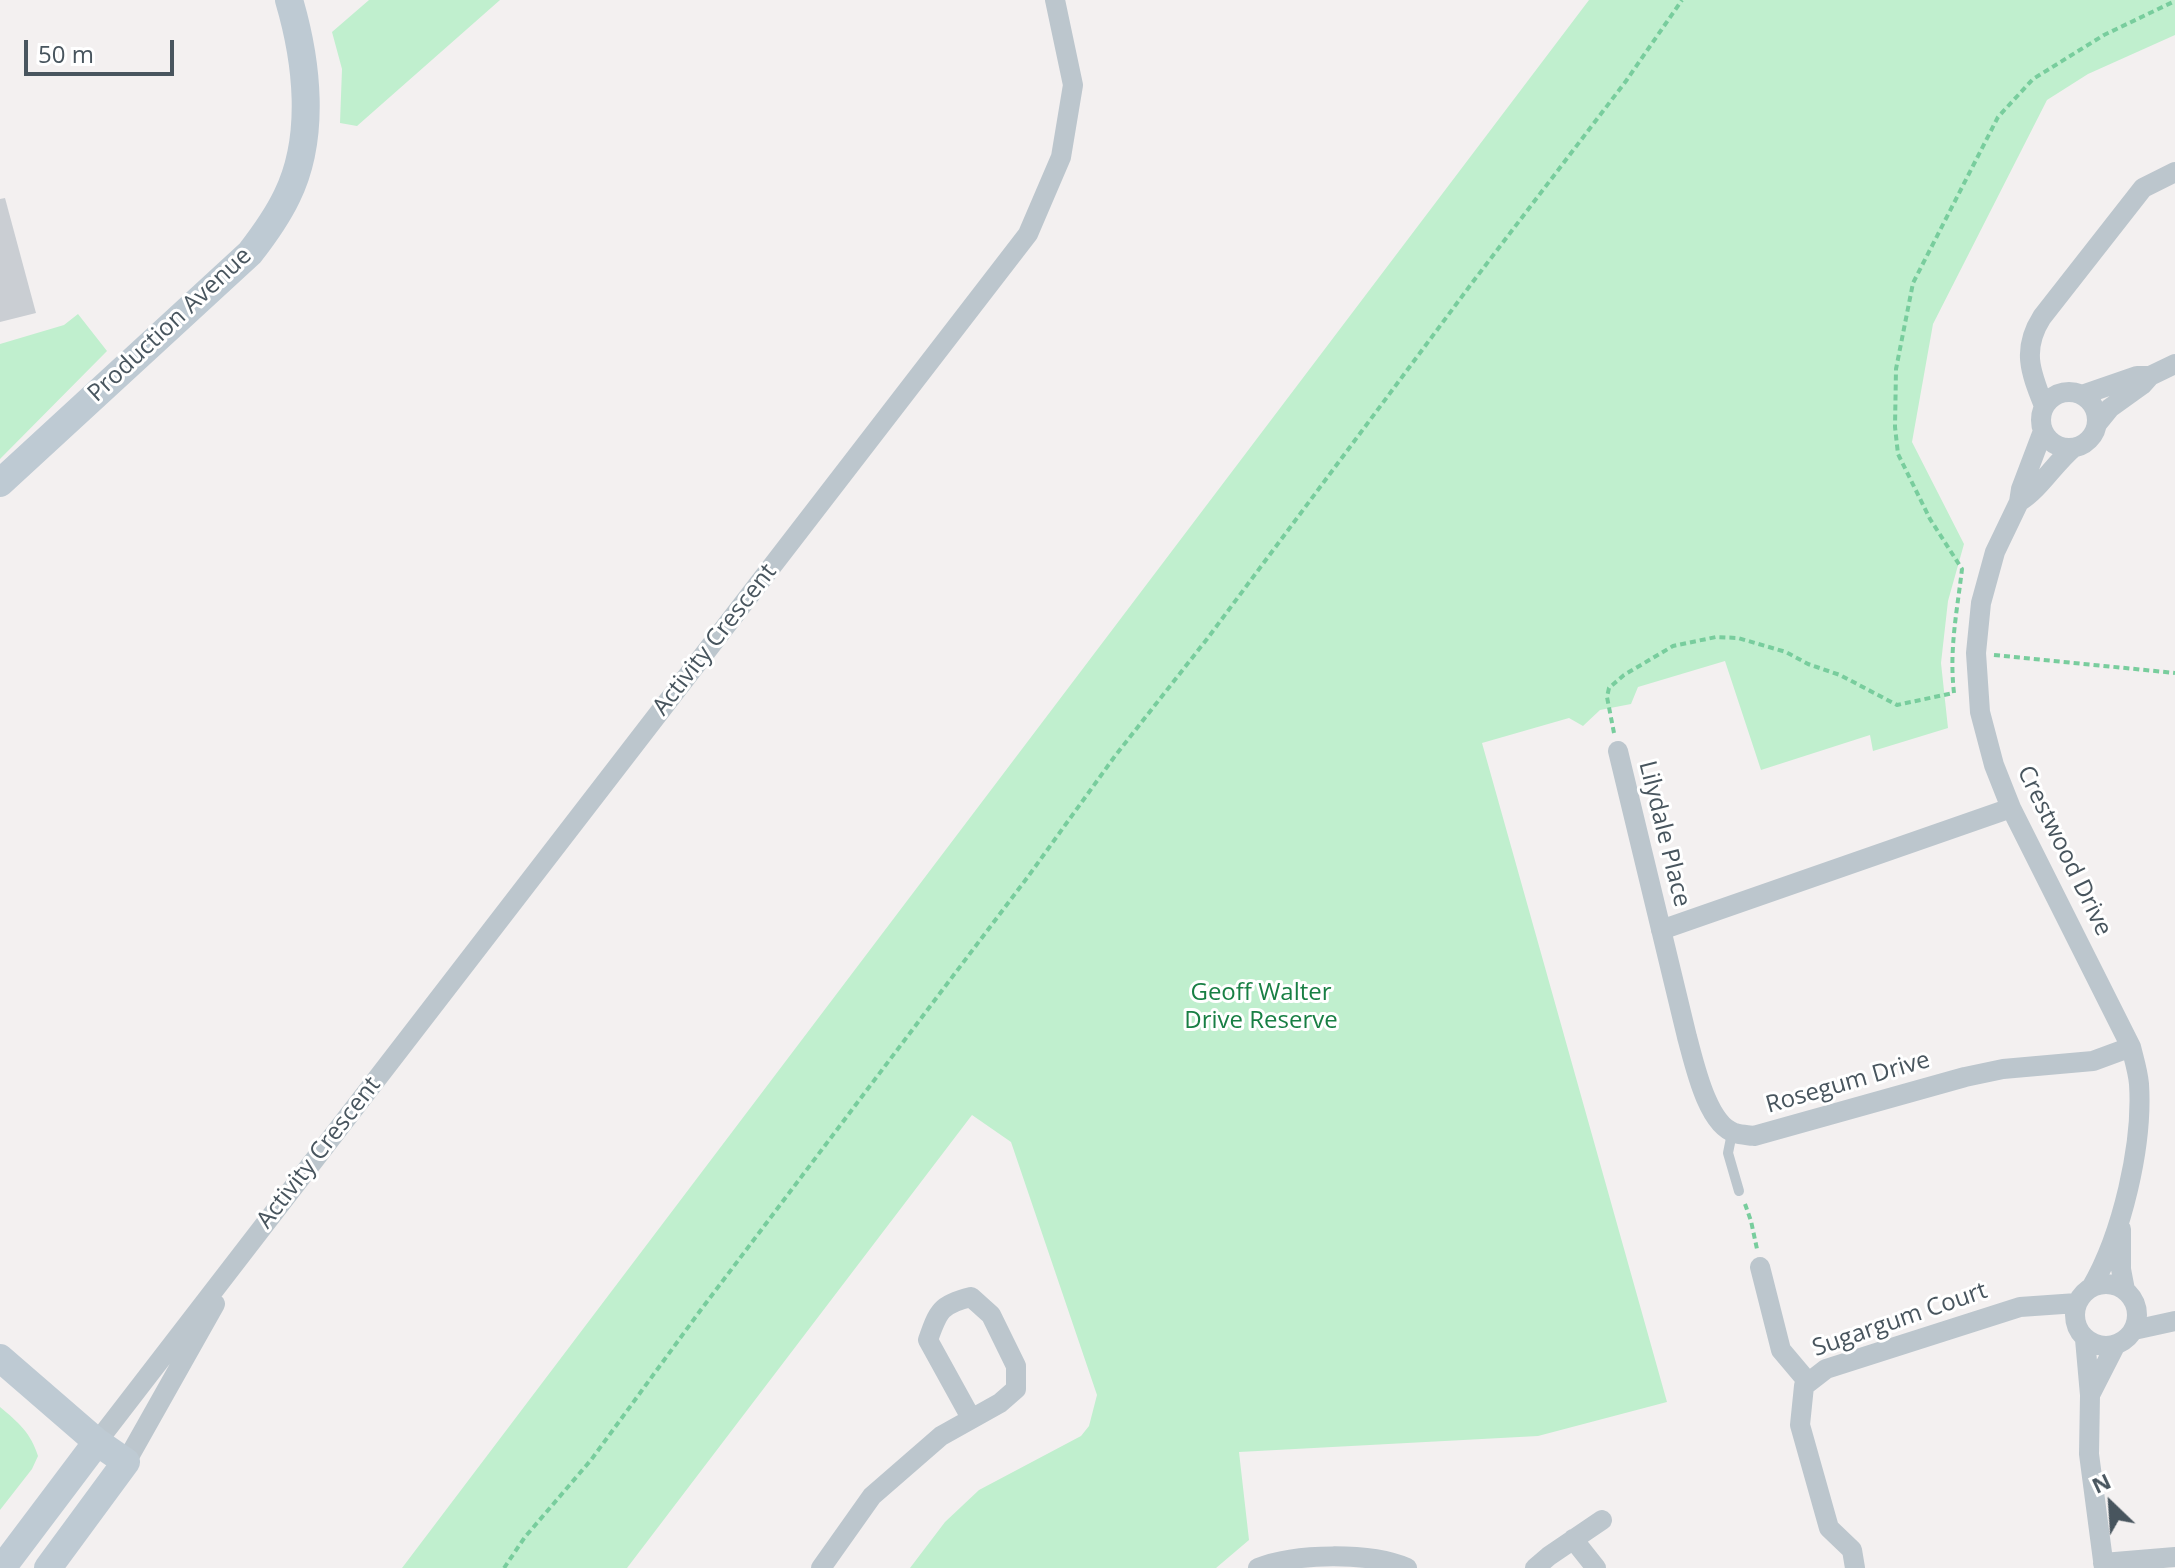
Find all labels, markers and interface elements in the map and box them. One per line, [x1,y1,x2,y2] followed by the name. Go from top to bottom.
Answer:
[28,24,178,74] scale bar
[38,37,94,70] text: 50 m
[82,242,258,408] street label: Production Avenue
[647,559,783,721] street label: Activity Crescent
[1632,758,1696,910] street label: Lilydale Place
[2010,761,2118,941] street label: Crestwood Drive
[1184,979,1338,1035] park label: Geoff Walter Drive Reserve
[1763,1046,1933,1120] street label: Rosegum Drive
[251,1072,387,1234] street label: Activity Crescent
[1809,1277,1991,1363] street label: Sugargum Court
[2071,1464,2151,1544] north arrow
[2086,1465,2115,1500] text: N

